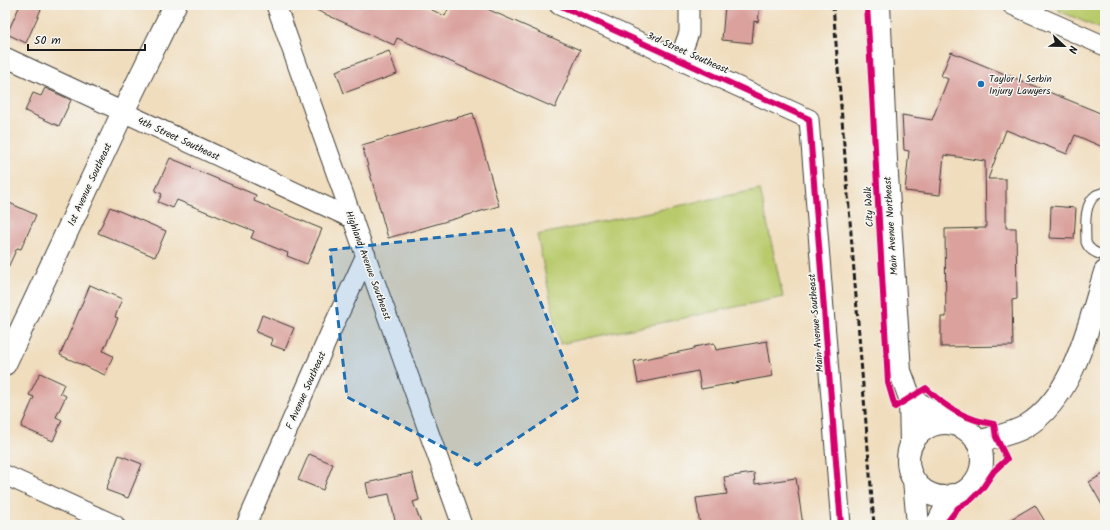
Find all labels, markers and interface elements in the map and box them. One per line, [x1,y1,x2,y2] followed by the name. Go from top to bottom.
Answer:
[28,26,145,52] scale bar
[1044,26,1084,66] north arrow
[644,28,731,78] street label: 3rd Street Southeast
[34,31,61,50] text: 50 m
[1063,43,1082,56] text: N
[989,71,1052,99] place label: Taylor | Serbin Injury Lawyers
[976,79,986,89] marker: Taylor | Serbin Injury Lawyers
[135,113,223,165] street label: 4th Street Southeast
[64,140,116,229] street label: 1st Avenue Southeast
[880,176,902,276] street label: Main Avenue Northeast
[860,186,878,228] street label: City Walk
[341,208,395,322] street label: Highland Avenue Southeast
[804,273,828,373] street label: Main Avenue Southeast
[282,349,330,432] street label: F Avenue Southeast

